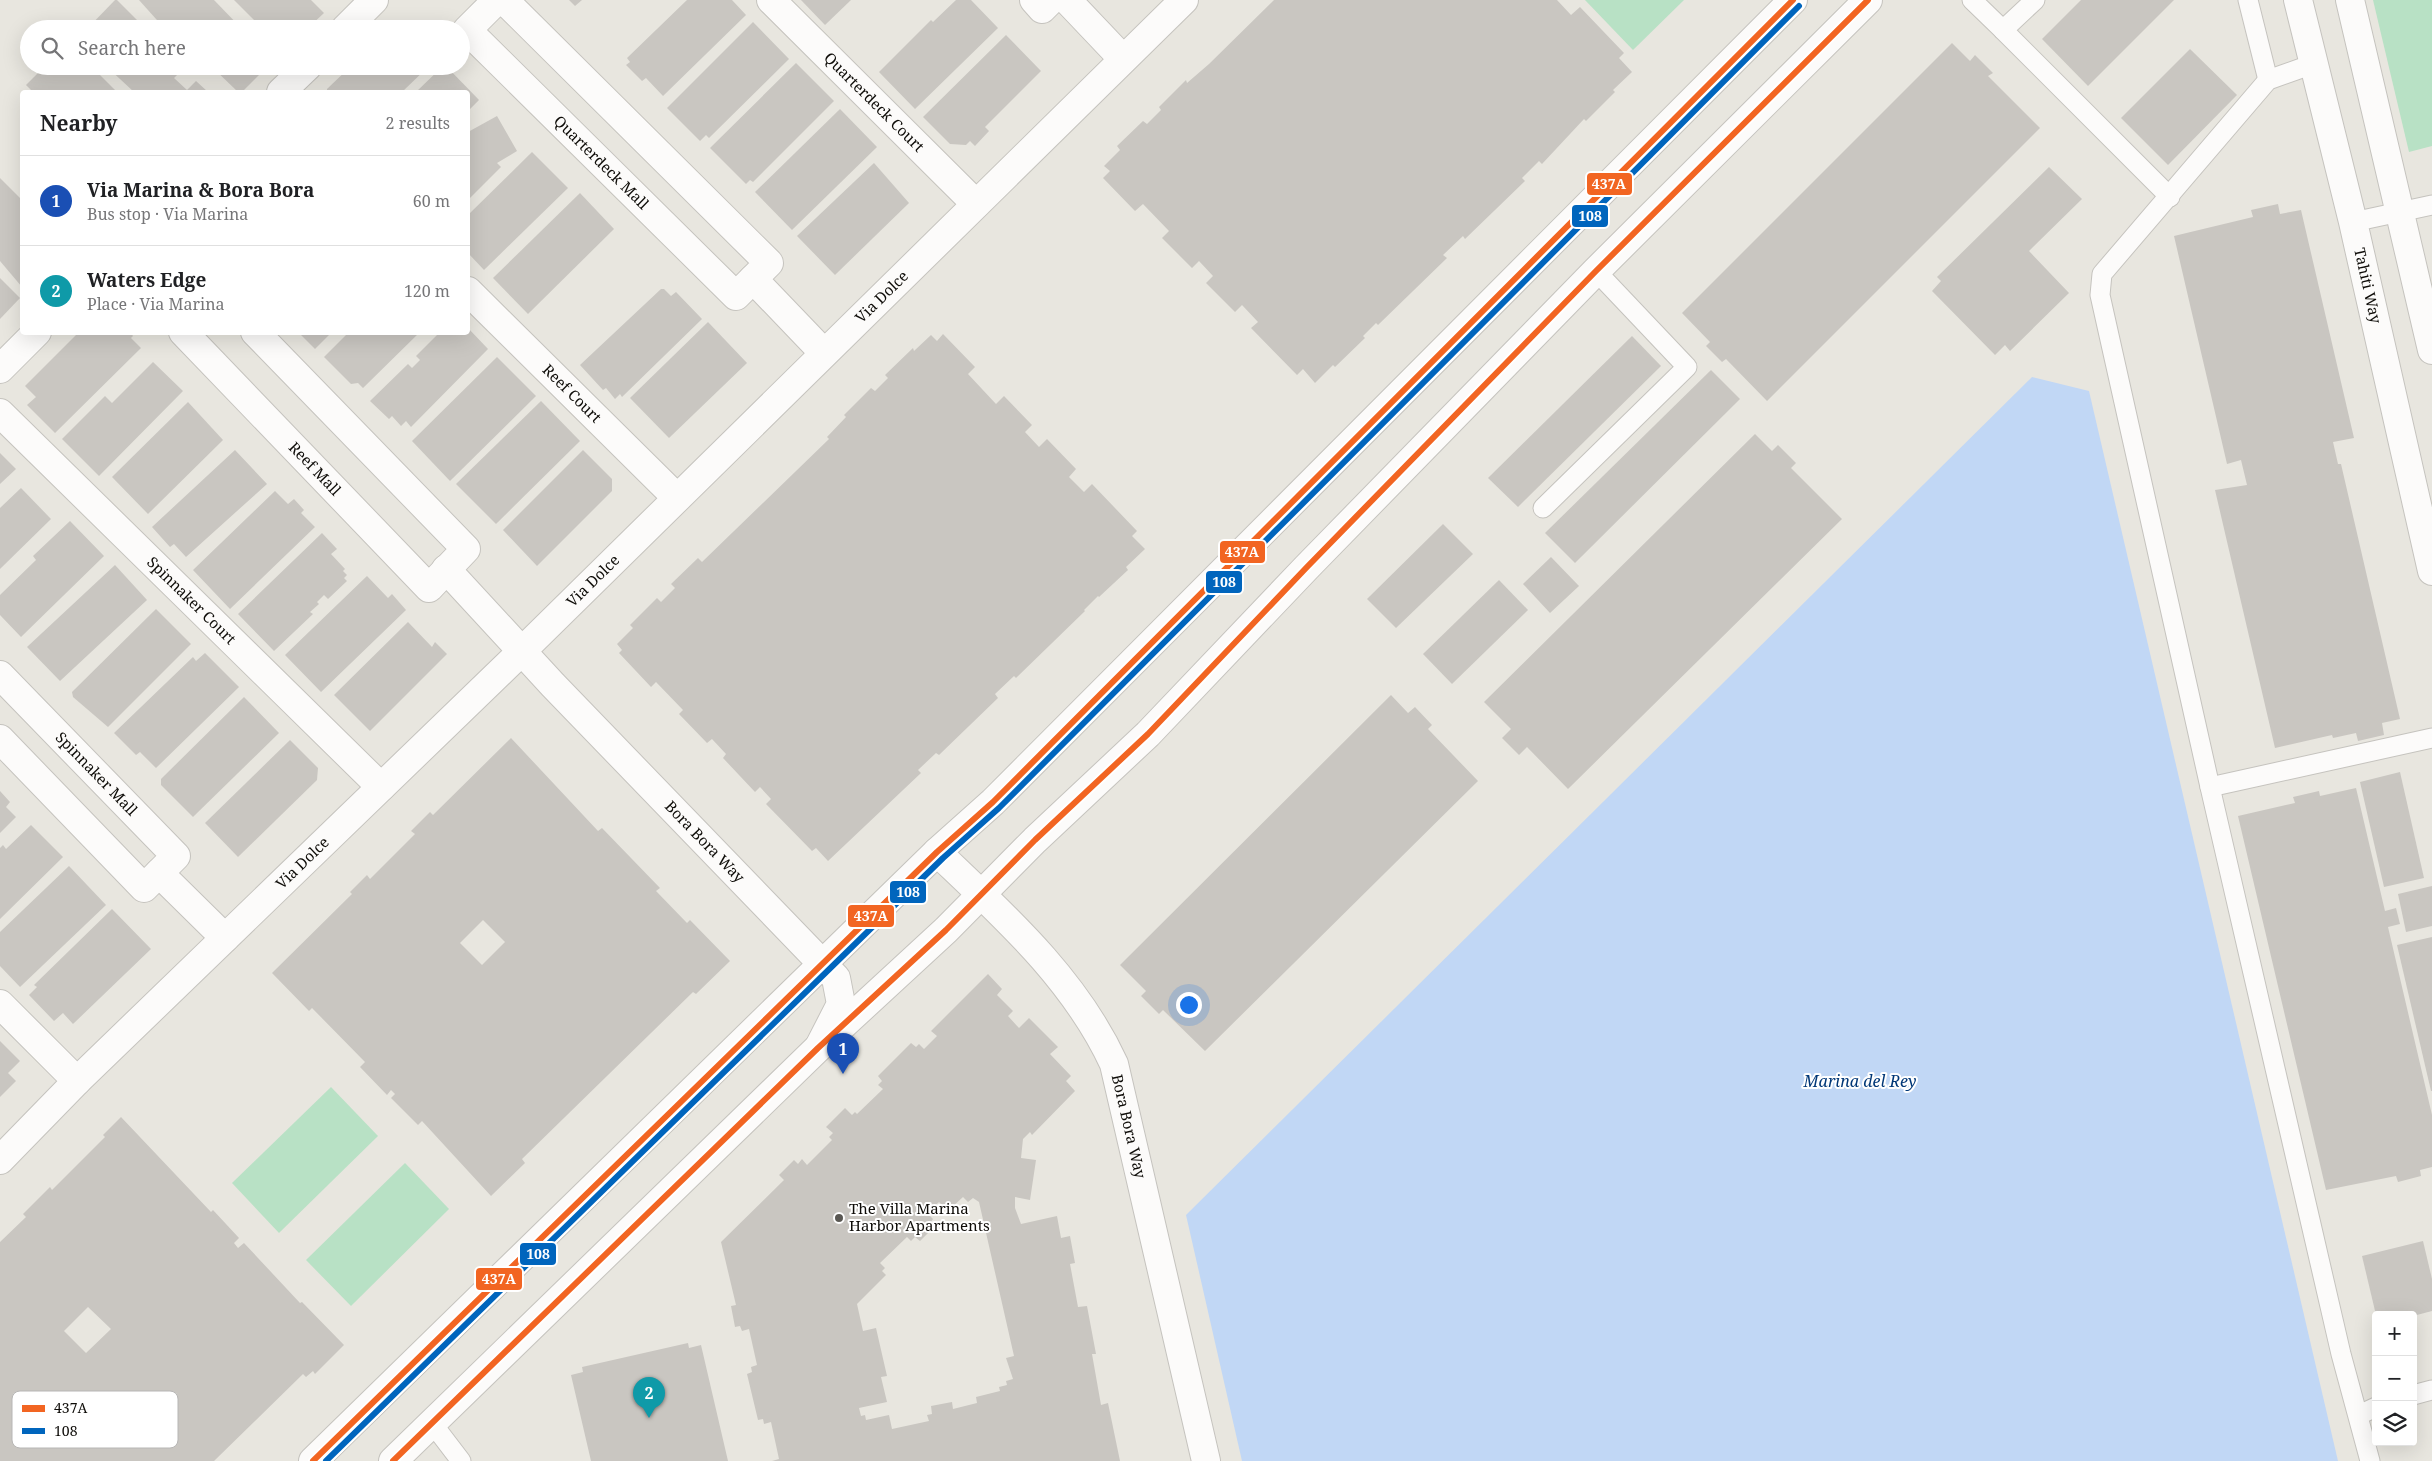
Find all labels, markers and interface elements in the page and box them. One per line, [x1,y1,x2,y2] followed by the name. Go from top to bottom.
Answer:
[20,20,470,75] search box
[38,34,66,62] icon: search
[78,35,186,61] text: Search here
[820,47,929,156] street label: Quarterdeck Court
[40,109,118,137] text: Nearby
[550,111,654,213] street label: Quarterdeck Mall
[386,112,450,134] text: 2 results
[1586,172,1633,196] line badge: 437A
[1592,174,1627,193] text: 437A
[87,177,314,203] text: Via Marina & Bora Bora
[51,190,61,212] text: 1
[413,190,450,212] text: 60 m
[87,203,248,225] text: Bus stop · Via Marina
[1571,204,1609,228] line badge: 108
[1578,206,1602,225] text: 108
[2350,246,2387,326] street label: Tahiti Way
[850,266,912,327] street label: Via Dolce
[87,267,206,293] text: Waters Edge
[51,280,61,302] text: 2
[404,280,450,302] text: 120 m
[87,293,224,315] text: Place · Via Marina
[539,359,606,427] street label: Reef Court
[285,437,346,500] street label: Reef Mall
[1219,540,1266,564] line badge: 437A
[1225,542,1260,561] text: 437A
[562,550,623,611] street label: Via Dolce
[143,552,241,648] street label: Spinnaker Court
[1205,570,1243,594] line badge: 108
[1212,572,1236,591] text: 108
[52,727,142,820] street label: Spinnaker Mall
[661,796,750,887] street label: Bora Bora Way
[271,832,333,893] street label: Via Dolce
[889,880,927,904] line badge: 108
[896,882,920,901] text: 108
[847,904,895,928] line badge: 437A
[854,906,889,925] text: 437A
[1176,992,1202,1018] your location
[827,1033,859,1074] pin: 1
[1803,1070,1916,1092] water label: Marina del Rey
[1108,1072,1151,1181] street label: Bora Bora Way
[849,1198,990,1235] place label: The Villa Marina Harbor Apartments
[833,1212,845,1224] marker: The Villa Marina Harbor Apartments
[519,1242,557,1266] line badge: 108
[526,1244,550,1263] text: 108
[475,1267,523,1291] line badge: 437A
[482,1269,517,1288] text: 437A
[2372,1311,2417,1446] map controls
[2372,1311,2417,1356] button: +
[2372,1356,2417,1401] button: −
[633,1377,665,1418] pin: 2
[12,1391,178,1448] legend
[54,1398,87,1417] text: 437A
[2372,1401,2417,1446] button: layers
[54,1421,78,1440] text: 108

